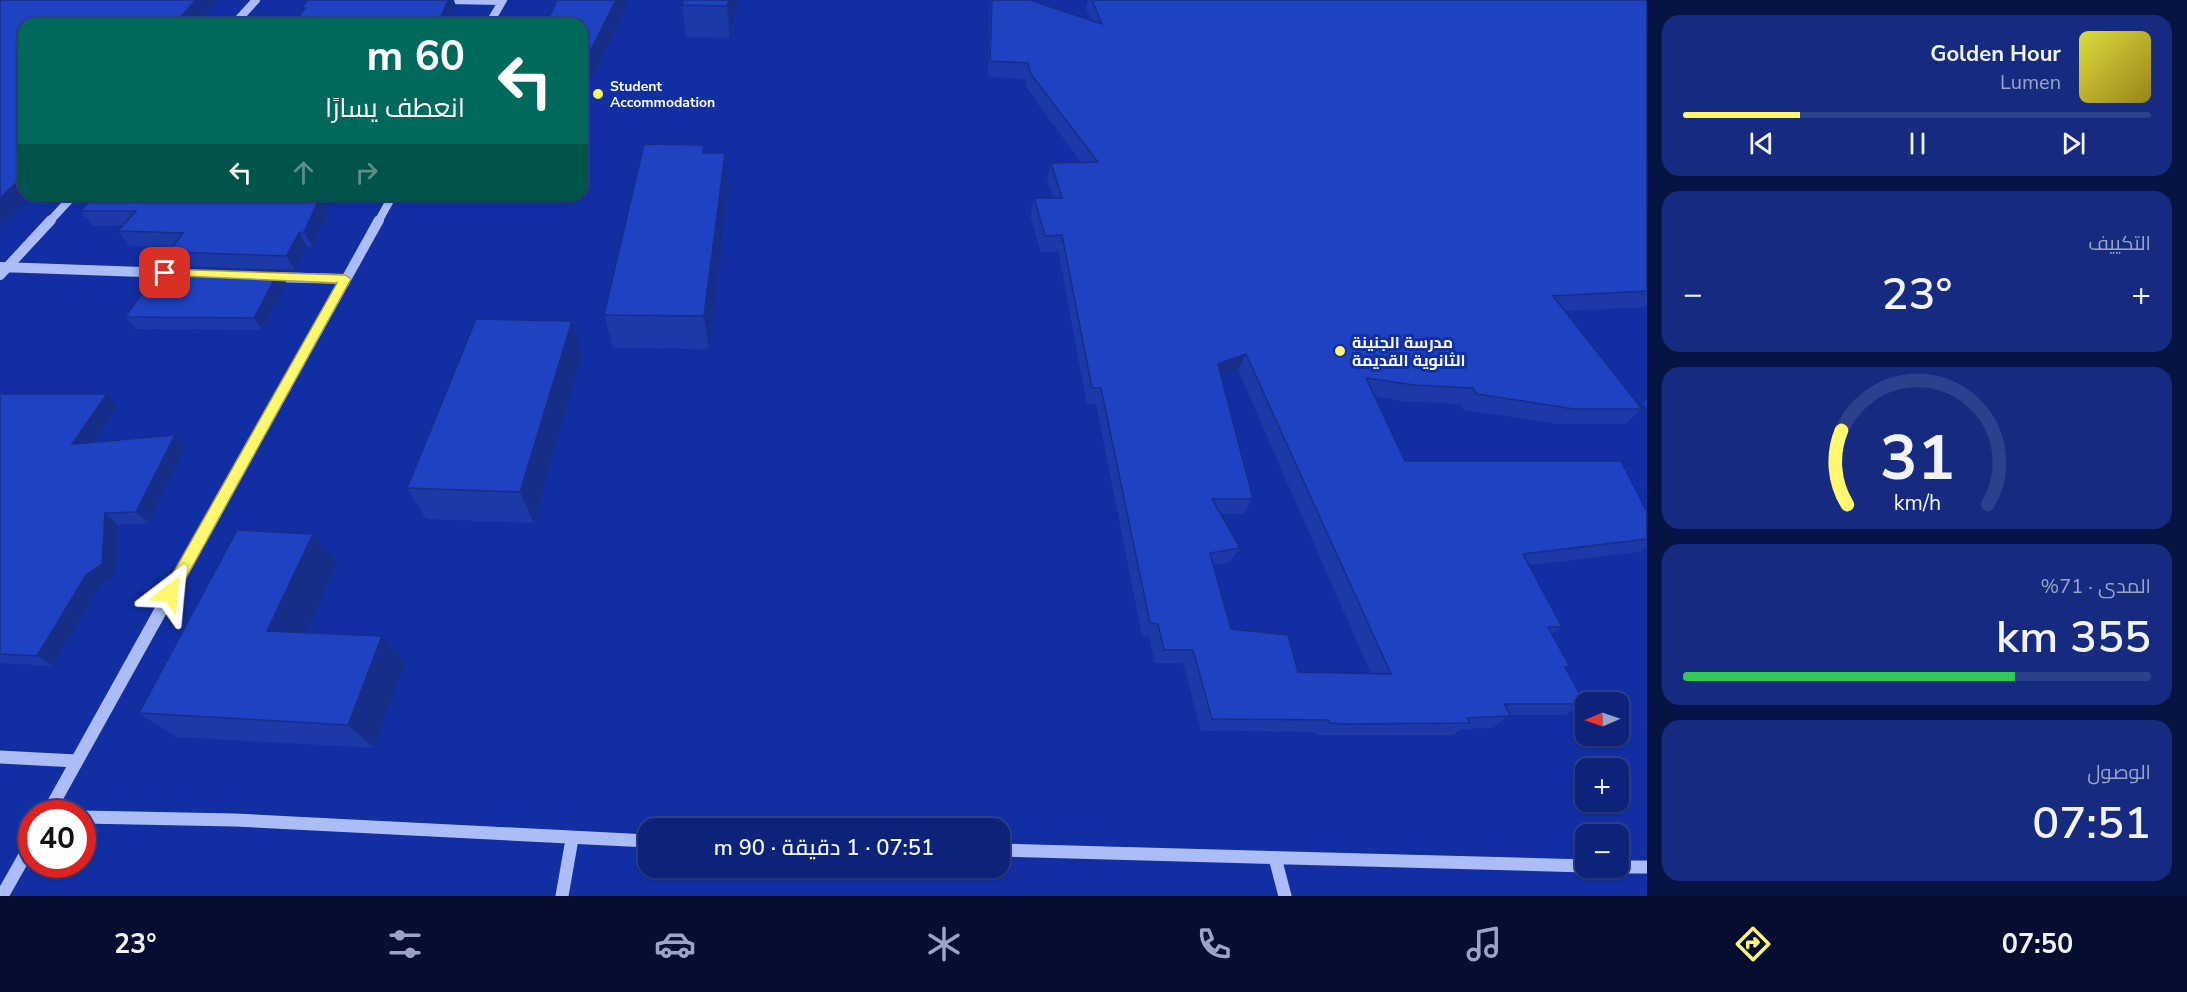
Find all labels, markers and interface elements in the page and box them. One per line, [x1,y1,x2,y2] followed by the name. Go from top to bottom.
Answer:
[366,28,465,85] text: 60 m
[1930,39,2061,69] text: Golden Hour
[486,42,564,120] icon: left
[2000,69,2061,96] text: Lumen
[610,77,715,112] place label: Student Accommodation
[591,87,605,101] marker: Student Accommodation
[325,90,465,127] text: انعطف يسارًا
[1745,127,1778,160] icon: previous
[1901,127,1934,160] icon: pause
[2057,127,2090,160] icon: next
[224,156,257,189] icon: left
[287,156,320,189] icon: ahead
[350,156,383,189] icon: right
[2088,230,2151,257] text: التكييف
[139,247,190,298] pin
[148,256,181,289] icon: arrive
[1882,264,1952,325] text: 23°
[1683,272,1703,317] text: −
[2131,272,2151,317] text: +
[1352,332,1466,372] place label: مدرسة الجنينة الثانوية القديمة
[1333,344,1347,358] marker: مدرسة الجنينة الثانوية القديمة
[1880,416,1954,501] text: 31
[1893,488,1941,518] text: km/h
[138,561,202,625] position arrow
[2041,573,2151,600] text: المدى · 71%
[1996,607,2151,668] text: 355 km
[1575,692,1629,746] north arrow
[1575,692,1629,878] map controls
[1575,758,1629,812] button: +
[2087,759,2151,786] text: الوصول
[2032,793,2151,854] text: 07:51
[18,800,96,878] speed limit sign: 40
[1575,824,1629,878] button: −
[714,833,934,863] text: 07:51 · 1 دقيقة · 90 m
[384,923,426,965] icon: filters
[654,923,696,965] icon: car
[923,923,965,965] icon: climate
[1193,923,1235,965] icon: phone
[1463,923,1505,965] icon: music
[1732,923,1774,965] icon: directions
[114,926,157,963] text: 23°
[2002,926,2073,963] text: 07:50

